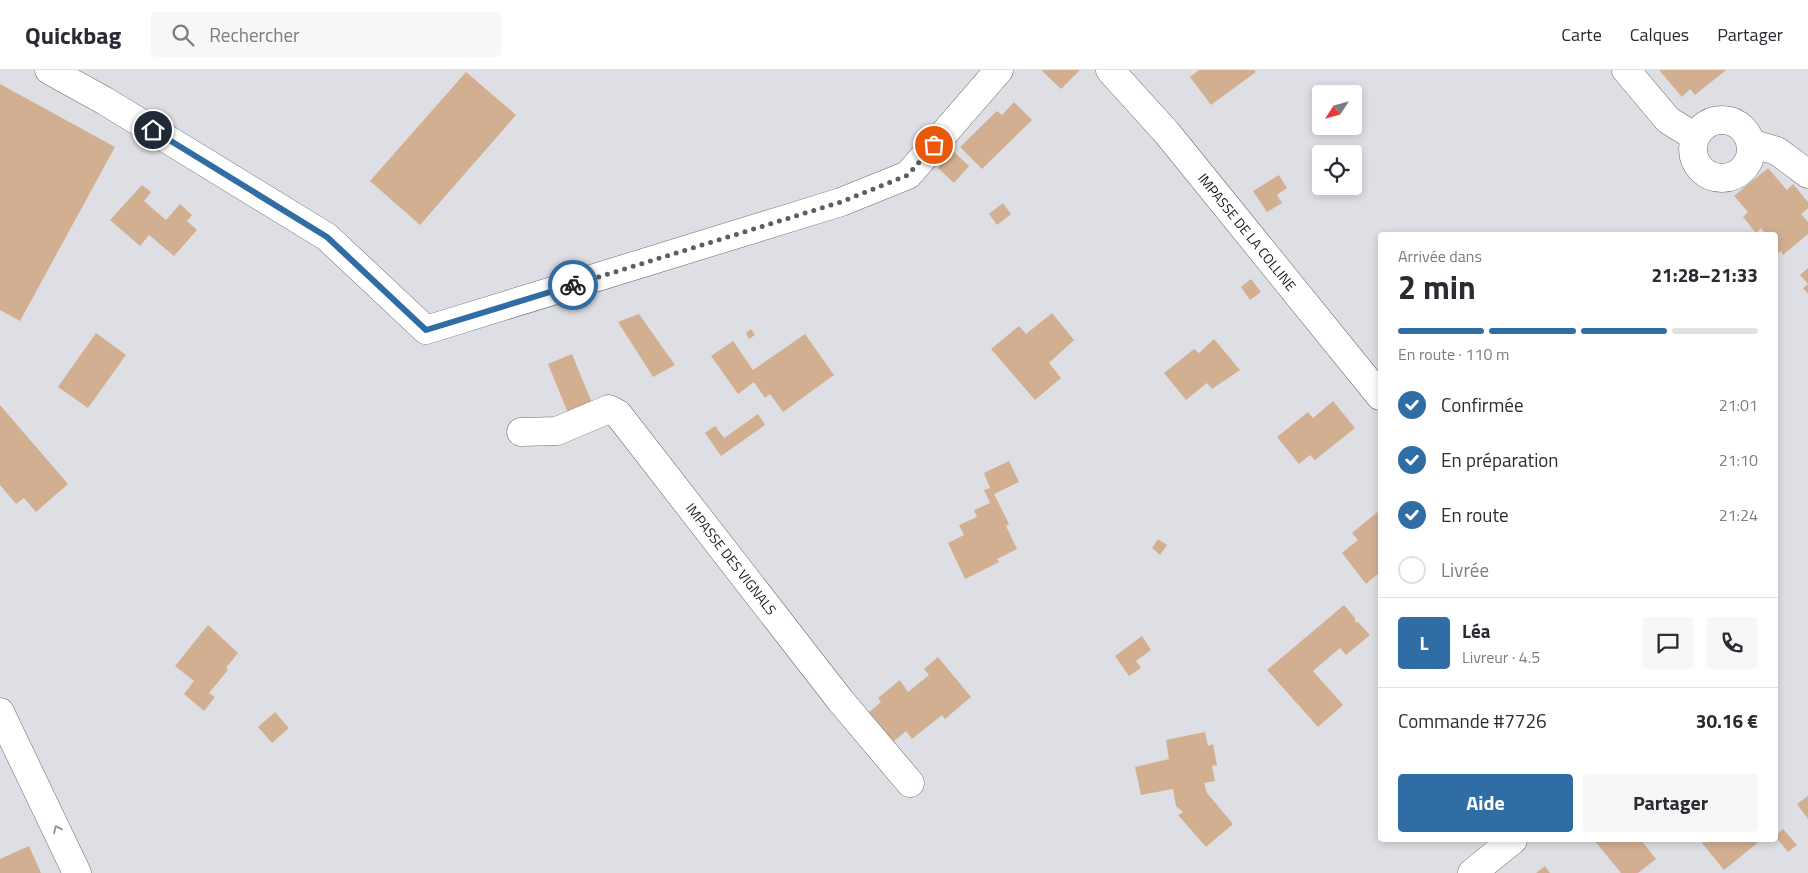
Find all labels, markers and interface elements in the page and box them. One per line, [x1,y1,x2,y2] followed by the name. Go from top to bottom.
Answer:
[151,12,501,57] search box
[25,17,121,53] text: Quickbag
[209,20,300,49] text: Rechercher
[169,21,197,49] icon: search
[1561,21,1602,48] text: Carte
[1630,21,1689,48] text: Calques
[1717,21,1783,48] text: Partager
[1312,85,1362,135] north arrow
[1312,85,1362,195] map controls
[132,109,174,151] pin
[139,116,167,144] icon: home
[913,124,955,166] pin
[920,131,948,159] icon: bag
[1312,145,1362,195] button: locate
[1193,168,1302,295] street label: IMPASSE DE LA COLLINE
[1398,244,1482,268] text: Arrivée dans
[548,260,598,310] courier
[1651,260,1758,289] text: 21:28–21:33
[1398,263,1476,311] text: 2 min
[559,271,587,299] icon: bike
[1398,342,1509,366] text: En route · 110 m
[1441,390,1523,419] text: Confirmée
[1398,391,1426,419] icon: check
[1719,393,1758,417] text: 21:01
[1441,445,1559,474] text: En préparation
[1398,446,1426,474] icon: check
[1719,448,1758,472] text: 21:10
[681,498,782,619] street label: IMPASSE DES VIGNALS
[1441,500,1509,529] text: En route
[1398,501,1426,529] icon: check
[1719,503,1758,527] text: 21:24
[1441,555,1489,584] text: Livrée
[1462,616,1490,645] text: Léa
[1642,617,1694,669] button: chat
[1706,617,1758,669] button: phone
[1420,628,1428,657] text: L
[1462,645,1540,669] text: Livreur · 4.5
[1398,706,1547,735] text: Commande #7726
[1696,706,1758,735] text: 30.16 €
[1398,774,1573,832] button: Aide
[1583,774,1758,832] button: Partager
[52,825,63,834] one-way arrow

